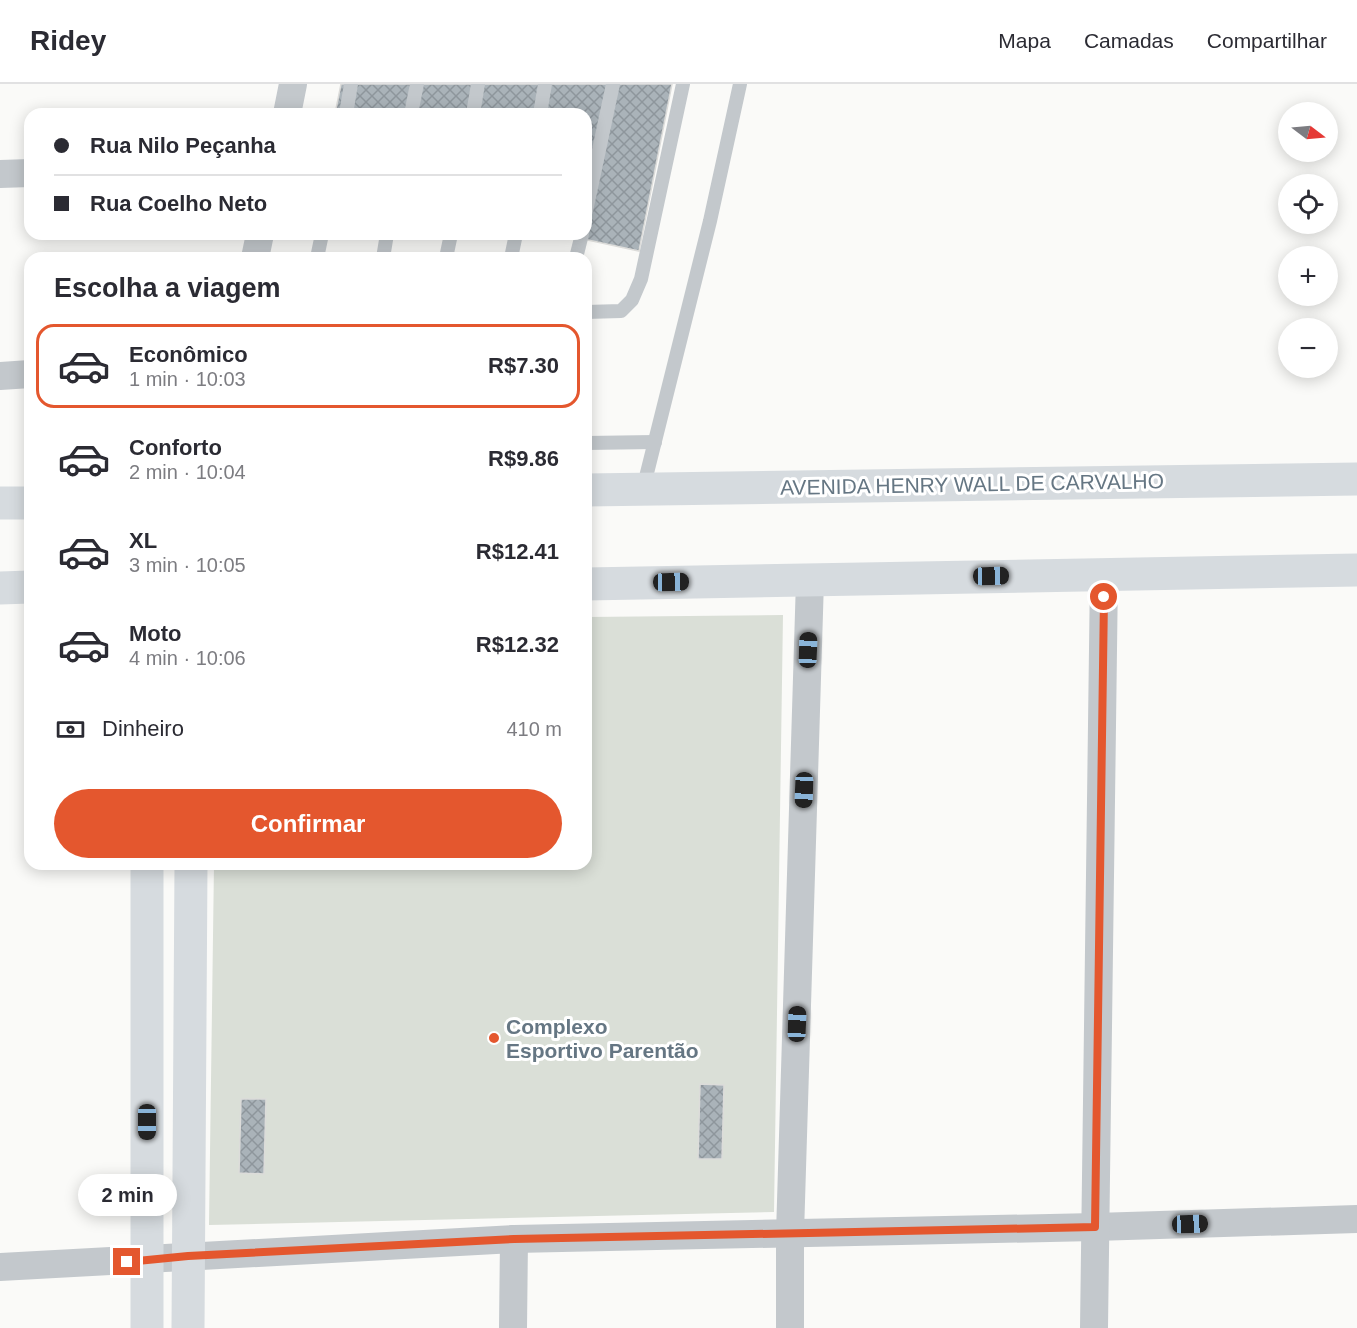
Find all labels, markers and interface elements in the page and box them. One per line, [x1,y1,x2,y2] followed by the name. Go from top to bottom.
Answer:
[30,25,106,56] text: Ridey
[998,29,1051,52] text: Mapa
[1084,29,1174,52] text: Camadas
[1207,29,1327,52] text: Compartilhar
[1278,102,1338,162] north arrow
[1278,102,1338,378] map controls
[90,133,276,158] text: Rua Nilo Peçanha
[1278,174,1338,234] button: locate
[90,191,267,216] text: Rua Coelho Neto
[1278,246,1338,306] button: +
[54,273,281,303] text: Escolha a viagem
[1278,318,1338,378] button: −
[57,339,111,393] icon: car
[129,342,248,367] text: Econômico
[488,353,559,378] text: R$7.30
[129,368,246,390] text: 1 min · 10:03
[57,432,111,486] icon: car
[129,435,222,460] text: Conforto
[488,446,559,471] text: R$9.86
[129,461,246,483] text: 2 min · 10:04
[780,469,1164,499] street label: AVENIDA HENRY WALL DE CARVALHO
[57,525,111,579] icon: car
[129,528,157,553] text: XL
[476,539,559,564] text: R$12.41
[129,554,246,576] text: 3 min · 10:05
[973,567,1009,585] car
[653,573,689,591] car
[1090,583,1117,610] route start
[57,618,111,672] icon: car
[129,621,182,646] text: Moto
[476,632,559,657] text: R$12.32
[798,632,818,668] car
[129,647,246,669] text: 4 min · 10:06
[54,713,87,746] icon: cash
[102,716,184,741] text: Dinheiro
[506,718,562,740] text: 410 m
[794,772,814,808] car
[54,789,562,858] button: Confirmar
[787,1006,807,1042] car
[506,1015,699,1062] place label: Complexo Esportivo Parentão
[487,1031,501,1045] marker: Complexo Esportivo Parentão
[138,1104,156,1140] car
[78,1175,176,1217] callout: 2 min
[101,1184,154,1206] text: 2 min
[1172,1214,1208,1234] car
[113,1248,140,1275] route end

